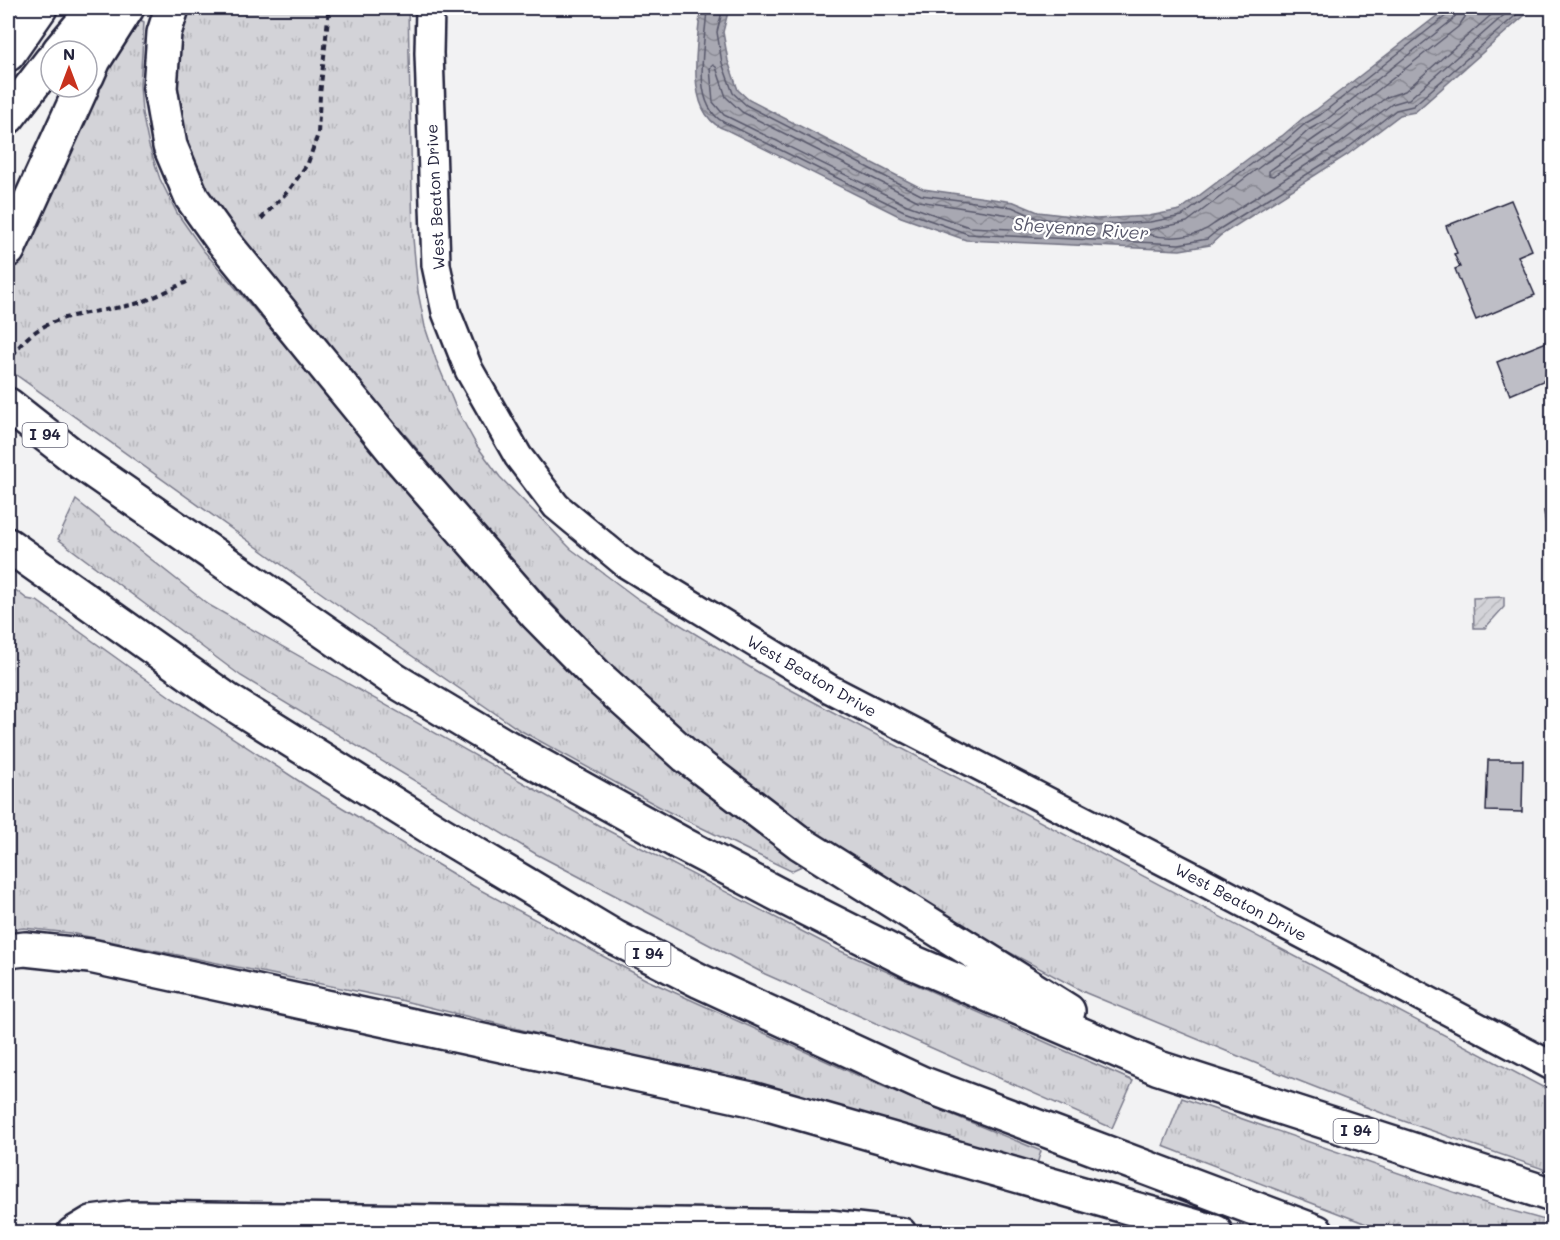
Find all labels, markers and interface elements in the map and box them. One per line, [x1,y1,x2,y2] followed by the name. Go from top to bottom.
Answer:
[39,39,99,99] north arrow
[63,43,75,64] text: N
[420,123,449,271] street label: West Beaton Drive
[1013,211,1150,245] water label: Sheyenne River
[22,423,68,447] road number: I 94
[744,630,881,721] street label: West Beaton Drive
[1172,858,1311,945] street label: West Beaton Drive
[626,942,670,966] road number: I 94
[1334,1119,1378,1143] road number: I 94

